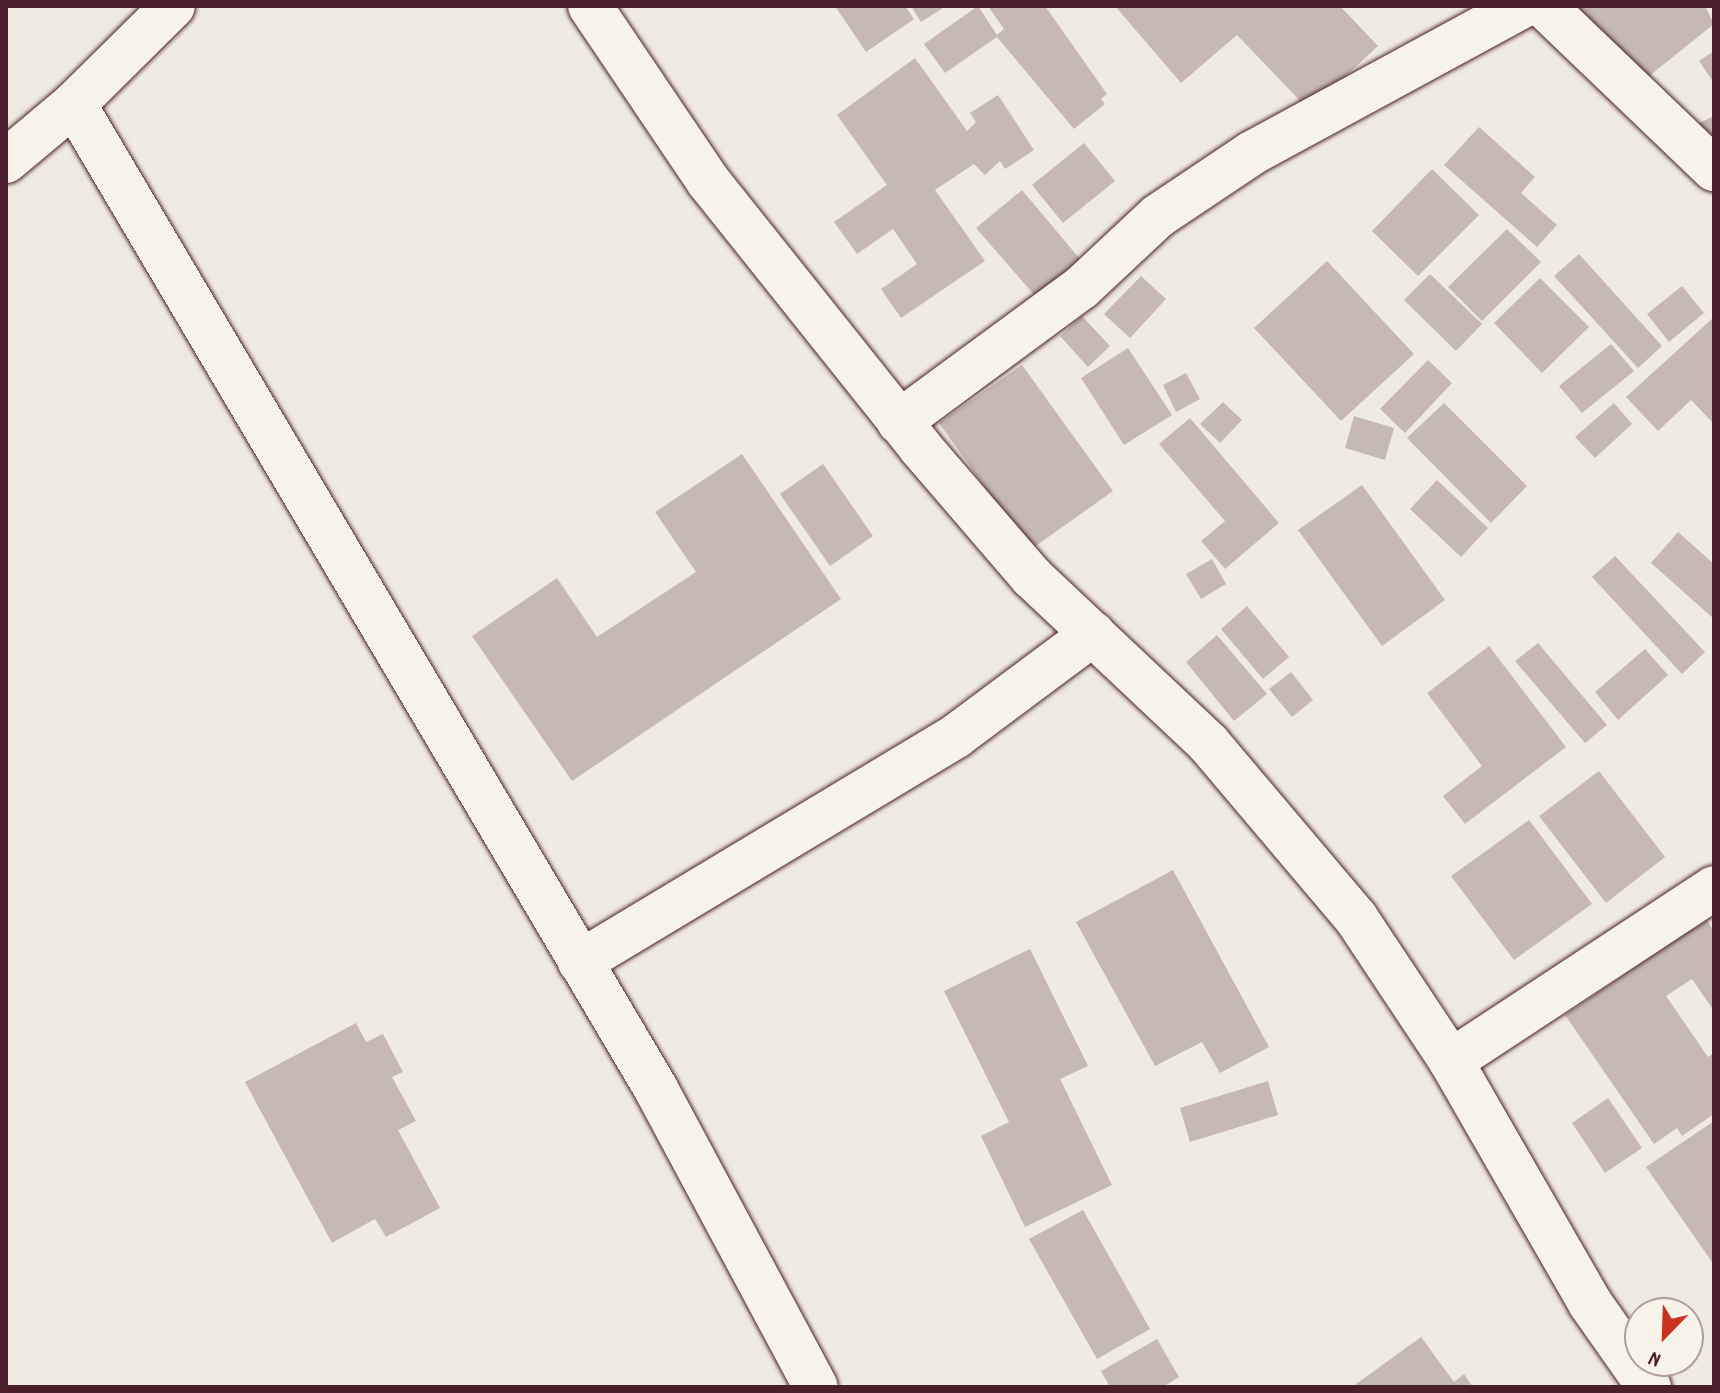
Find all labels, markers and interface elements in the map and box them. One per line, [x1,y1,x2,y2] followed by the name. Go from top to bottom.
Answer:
[1624,1297,1704,1377] north arrow
[1644,1341,1666,1374] text: N

